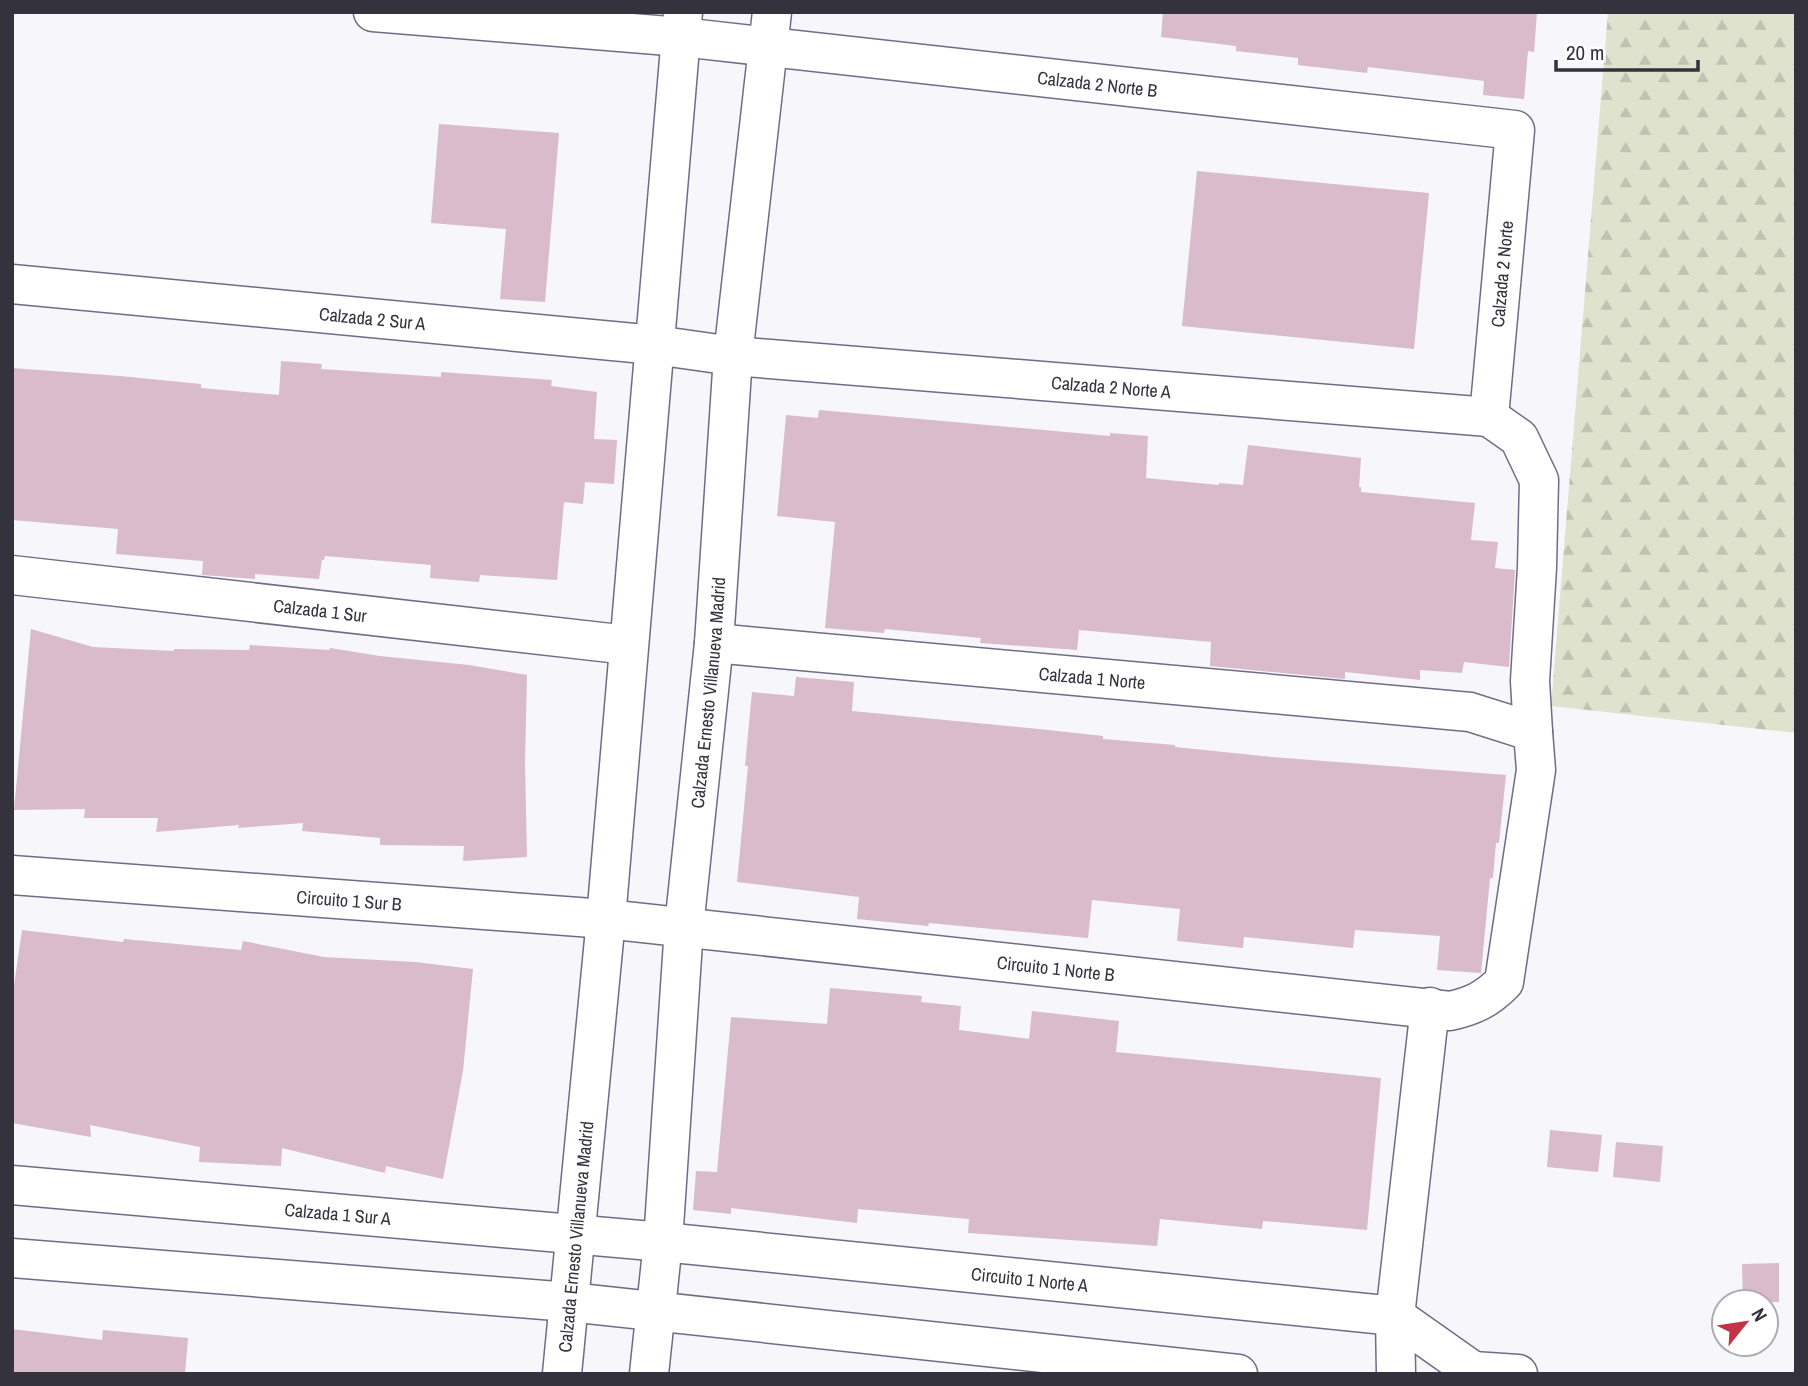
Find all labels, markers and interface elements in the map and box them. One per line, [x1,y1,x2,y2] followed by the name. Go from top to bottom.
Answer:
[1556,28,1698,72] scale bar
[1566,38,1604,67] text: 20 m
[1036,64,1159,103] street label: Calzada 2 Norte B
[1485,220,1519,328] street label: Calzada 2 Norte
[318,301,427,336] street label: Calzada 2 Sur A
[1050,369,1172,404] street label: Calzada 2 Norte A
[684,576,731,810] street label: Calzada Ernesto Villanueva Madrid
[272,592,368,628] street label: Calzada 1 Sur
[1038,661,1146,695] street label: Calzada 1 Norte
[296,884,403,916] street label: Circuito 1 Sur B
[996,949,1116,987] street label: Circuito 1 Norte B
[552,1120,599,1353] street label: Calzada Ernesto Villanueva Madrid
[283,1196,392,1231] street label: Calzada 1 Sur A
[970,1261,1089,1297] street label: Circuito 1 Norte A
[1710,1288,1780,1358] north arrow
[1746,1303,1774,1326] text: N

